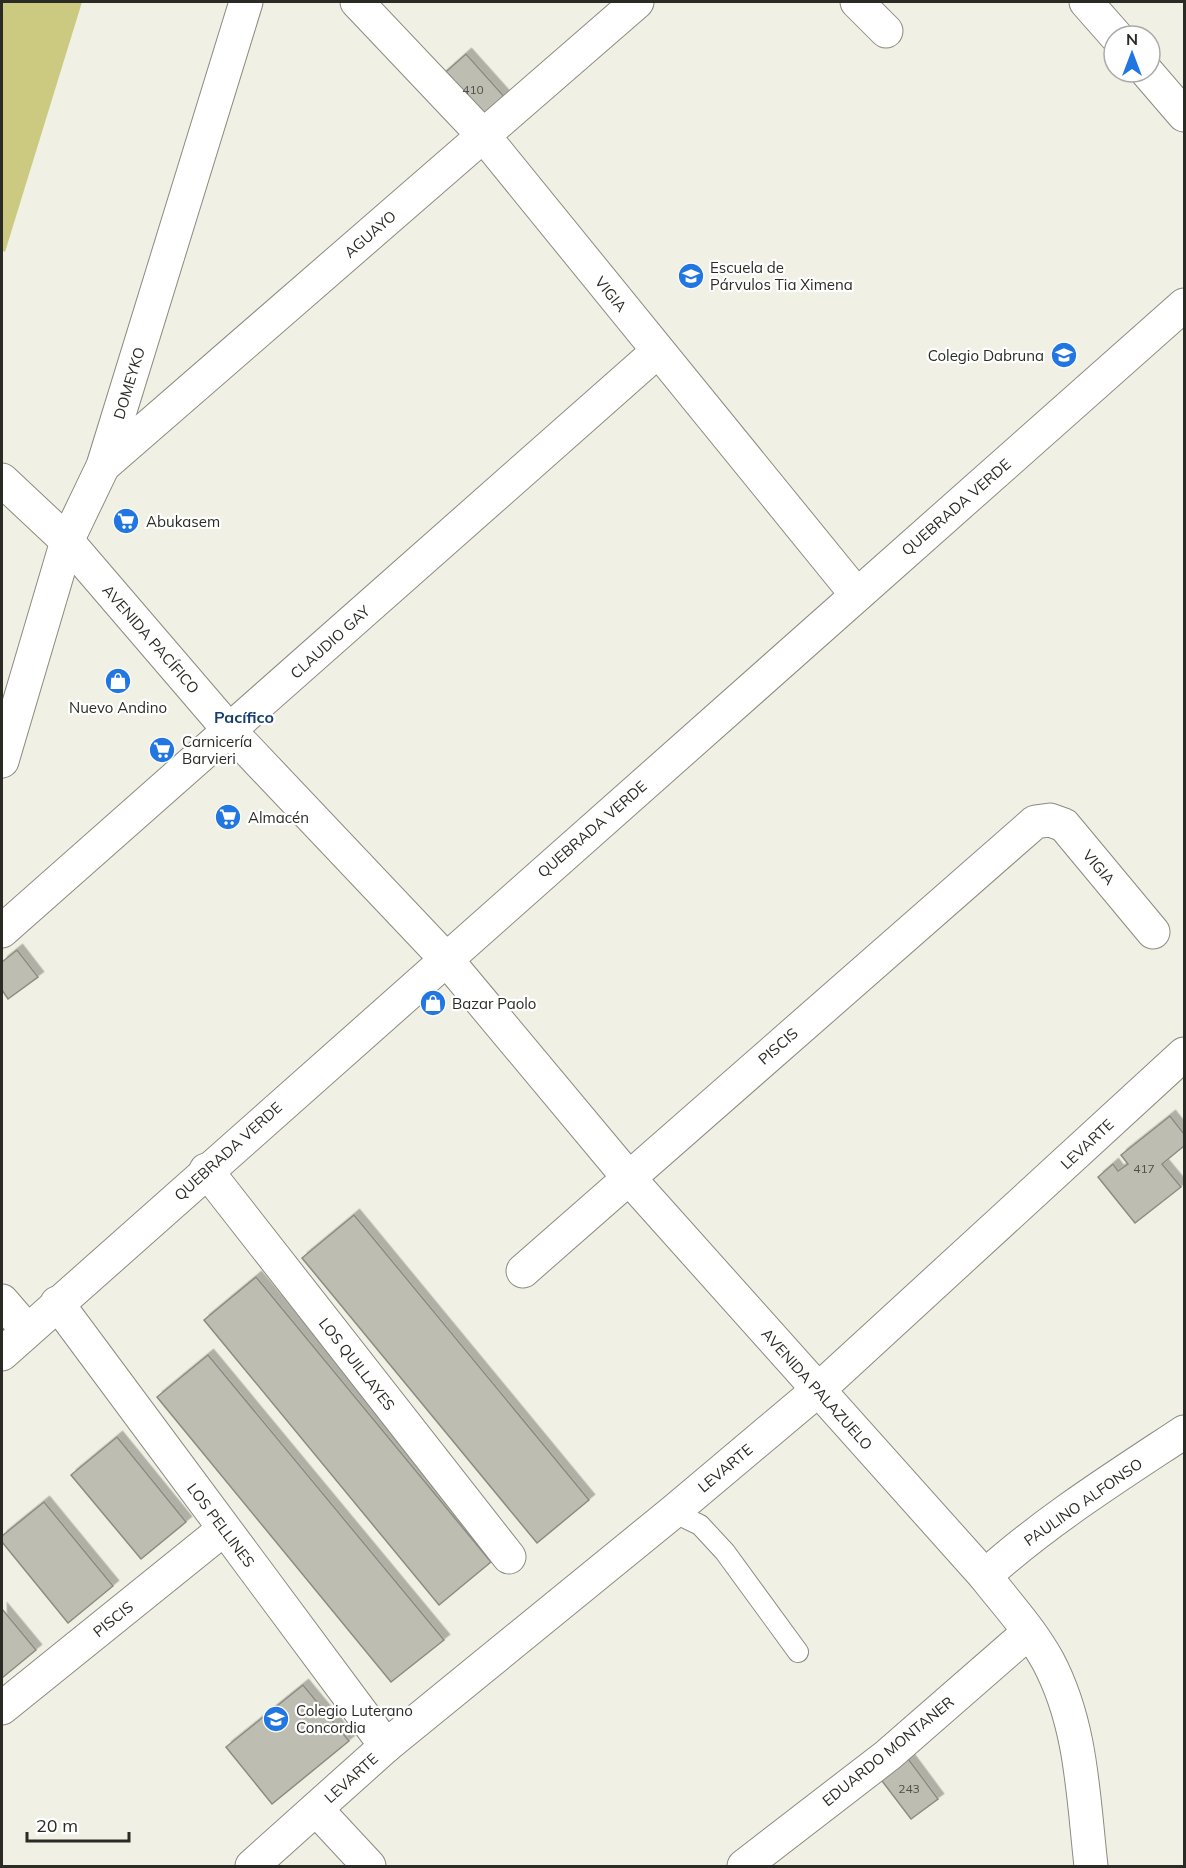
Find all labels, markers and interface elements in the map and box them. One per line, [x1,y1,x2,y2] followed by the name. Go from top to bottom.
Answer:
[1102,24,1162,84] north arrow
[1126,29,1138,49] text: N
[462,82,484,97] house number: 410
[340,206,400,262] street label: AGUAYO
[710,258,853,294] place label: Escuela de Párvulos Tia Ximena
[676,261,706,291] school or university icon: Escuela de Párvulos Tia Ximena
[591,272,631,316] street label: VIGIA
[1049,340,1079,370] school or university icon: Colegio Dabruna
[109,345,149,421] street label: DOMEYKO
[928,346,1044,365] place label: Colegio Dabruna
[898,454,1015,560] street label: QUEBRADA VERDE
[111,506,141,536] supermarket icon: Abukasem
[146,512,220,531] place label: Abukasem
[99,581,203,697] street label: AVENIDA PACÍFICO
[286,601,374,683] street label: CLAUDIO GAY
[103,666,133,696] shop icon: Nuevo Andino
[69,698,167,717] place label: Nuevo Andino
[214,707,274,727] district label: Pacífico
[182,732,252,768] place label: Carnicería Barvieri
[147,735,177,765] supermarket icon: Carnicería Barvieri
[534,776,651,882] street label: QUEBRADA VERDE
[213,802,243,832] supermarket icon: Almacén
[248,808,309,827] place label: Almacén
[1079,845,1119,889] street label: VIGIA
[418,988,448,1018] shop icon: Bazar Paolo
[452,994,536,1013] place label: Bazar Paolo
[754,1024,802,1068] street label: PISCIS
[170,1098,286,1204] street label: QUEBRADA VERDE
[1057,1115,1118,1173] street label: LEVARTE
[1133,1161,1155,1176] house number: 417
[315,1314,399,1414] street label: LOS QUILLAYES
[757,1324,877,1454] street label: AVENIDA PALAZUELO
[694,1440,756,1496] street label: LEVARTE
[1020,1454,1146,1550] street label: PAULINO ALFONSO
[183,1479,259,1571] street label: LOS PELLINES
[89,1597,137,1641] street label: PISCIS
[818,1692,958,1810] street label: EDUARDO MONTANER
[296,1701,413,1737] place label: Colegio Luterano Concordia
[261,1704,291,1734] school or university icon: Colegio Luterano Concordia
[320,1749,382,1807] street label: LEVARTE
[898,1781,920,1796] house number: 243
[27,1805,129,1843] scale bar
[36,1814,78,1837] text: 20 m

